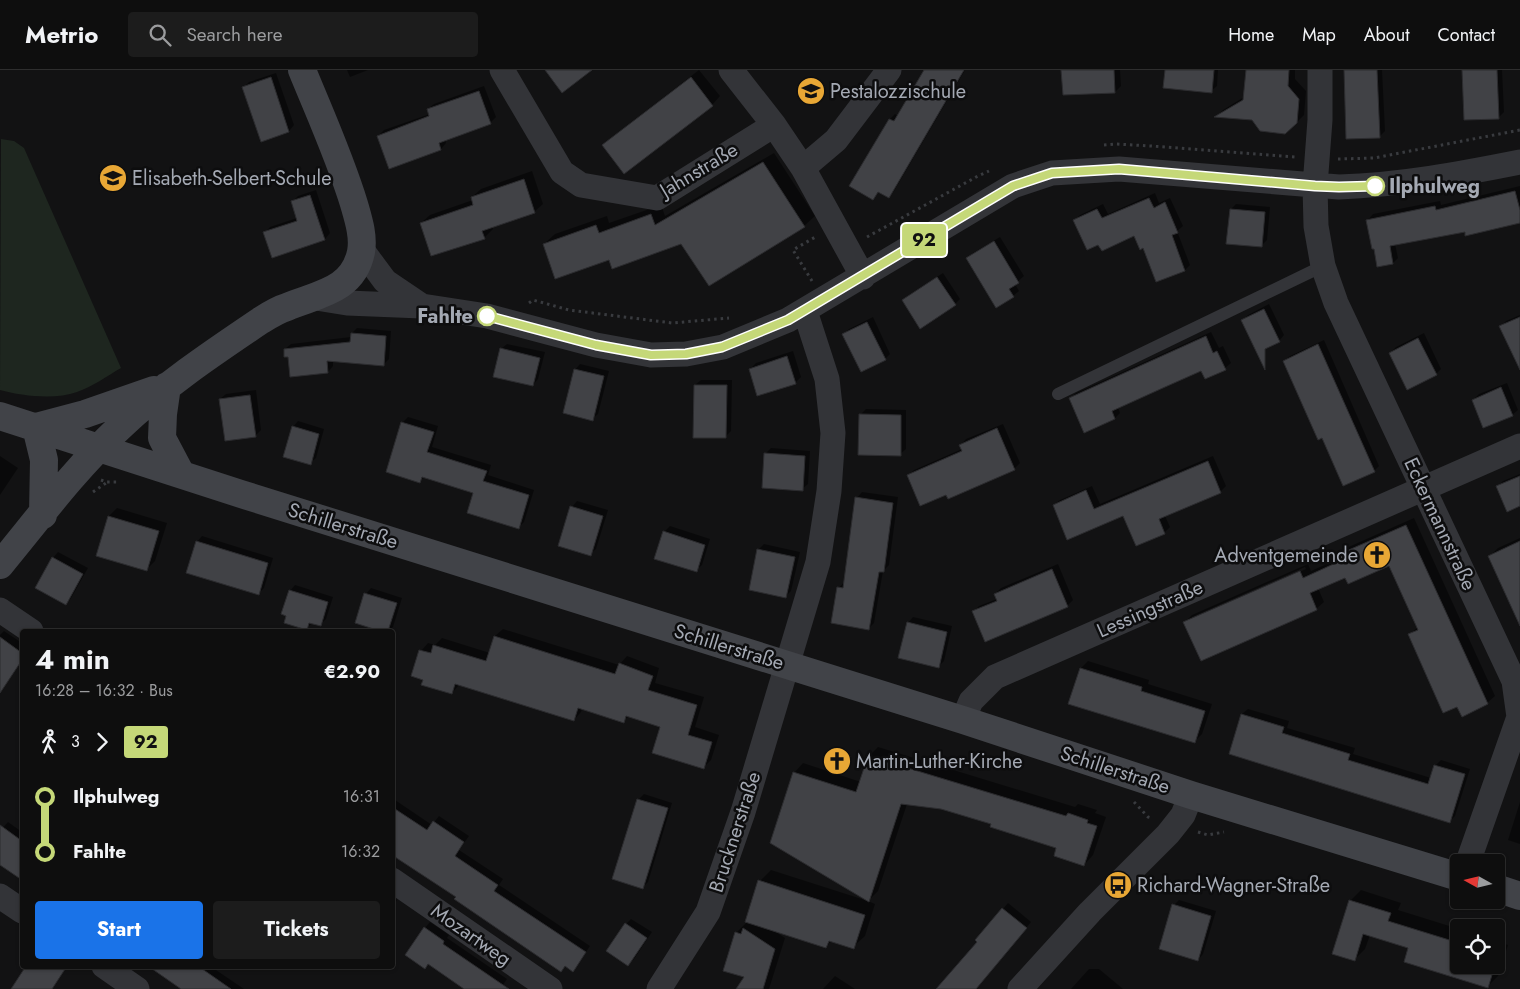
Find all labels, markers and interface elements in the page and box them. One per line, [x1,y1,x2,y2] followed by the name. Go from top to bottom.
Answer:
[128,12,478,57] search box
[25,17,98,52] text: Metrio
[146,21,174,49] icon: search
[186,21,283,48] text: Search here
[1228,22,1274,48] text: Home
[1302,22,1336,48] text: Map
[1364,22,1409,48] text: About
[1437,22,1495,48] text: Contact
[796,76,826,106] school or university icon: Pestalozzischule
[830,77,966,106] place label: Pestalozzischule
[652,135,743,206] street label: Jahnstraße
[98,163,128,193] school or university icon: Elisabeth-Selbert-Schule
[132,164,332,193] place label: Elisabeth-Selbert-Schule
[1389,172,1480,201] place label: Ilphulweg
[1365,176,1385,196] marker: Ilphulweg
[902,224,946,256] line badge: 92
[912,227,936,253] text: 92
[417,302,473,331] place label: Fahlte
[477,306,497,326] marker: Fahlte
[1397,453,1483,595] street label: Eckermannstraße
[284,496,402,556] street label: Schillerstraße
[1362,540,1392,570] church icon: Adventgemeinde
[1214,541,1358,570] place label: Adventgemeinde
[1092,573,1208,645] street label: Lessingstraße
[670,617,788,677] street label: Schillerstraße
[35,639,110,680] text: 4 min
[324,658,380,685] text: €2.90
[35,679,173,702] text: 16:28 – 16:32 · Bus
[35,728,63,756] icon: walk
[88,728,116,756] icon: forward
[134,729,158,755] text: 92
[71,730,80,753] text: 3
[1057,739,1173,801] street label: Schillerstraße
[822,746,852,776] church icon: Martin-Luther-Kirche
[856,747,1023,776] place label: Martin-Luther-Kirche
[702,768,768,896] street label: Brucknerstraße
[73,783,159,810] text: Ilphulweg
[343,785,380,808] text: 16:31
[73,838,126,865] text: Fahlte
[341,840,380,863] text: 16:32
[1450,854,1505,909] north arrow
[1450,854,1505,974] map controls
[1103,870,1133,900] bus stop icon: Richard-Wagner-Straße
[1137,871,1330,900] place label: Richard-Wagner-Straße
[425,897,517,973] street label: Mozartweg
[35,901,203,959] button: Start
[213,901,380,959] button: Tickets
[1450,919,1505,974] button: locate

